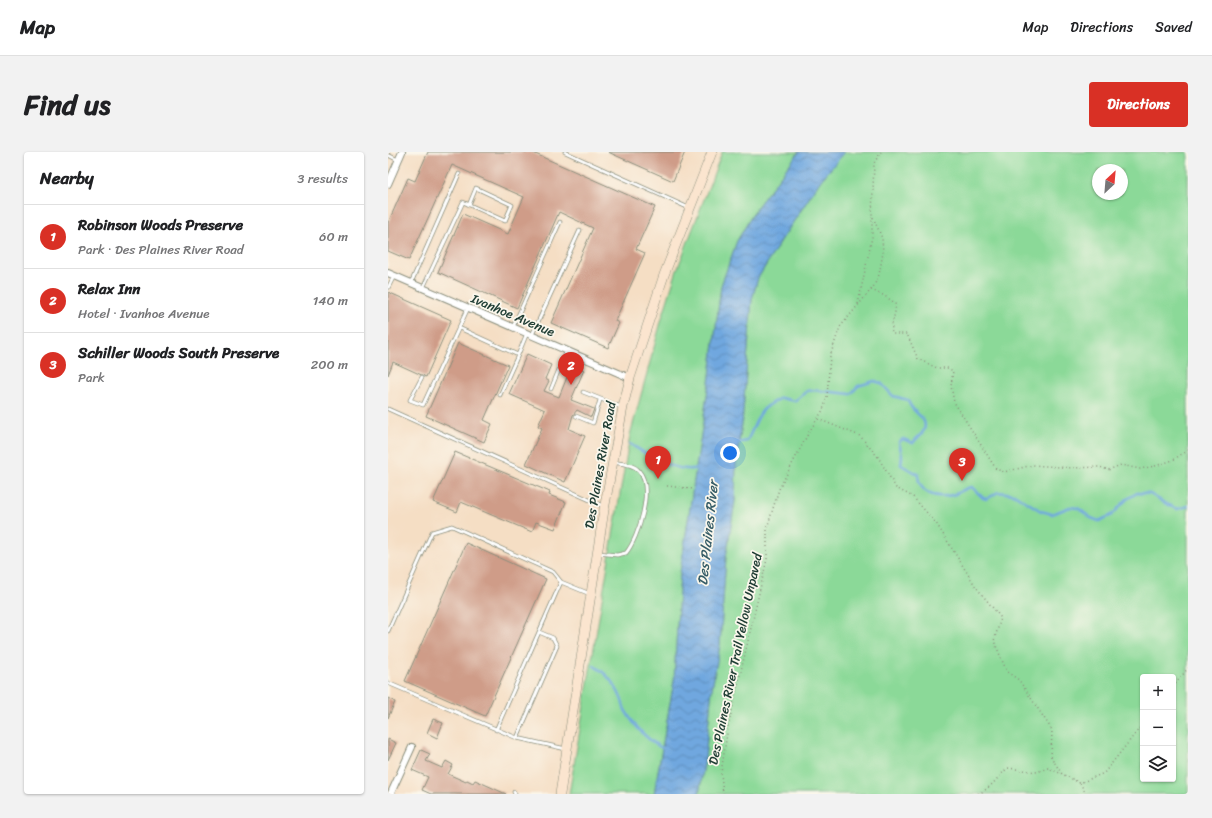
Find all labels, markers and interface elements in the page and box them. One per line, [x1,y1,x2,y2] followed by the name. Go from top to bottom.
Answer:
[20,11,55,44] text: Map
[1022,15,1048,40] text: Map
[1070,15,1133,40] text: Directions
[1155,15,1192,40] text: Saved
[24,80,111,129] text: Find us
[1089,82,1188,127] button: Directions
[40,163,94,193] text: Nearby
[1092,164,1128,200] north arrow
[297,167,348,190] text: 3 results
[78,212,243,238] text: Robinson Woods Preserve
[50,225,56,248] text: 1
[319,225,348,248] text: 60 m
[78,238,244,261] text: Park · Des Plaines River Road
[78,276,140,302] text: Relax Inn
[466,287,559,343] street label: Ivanhoe Avenue
[49,289,57,312] text: 2
[313,289,348,312] text: 140 m
[78,302,209,325] text: Hotel · Ivanhoe Avenue
[78,340,279,366] text: Schiller Woods South Preserve
[558,352,584,385] pin: 2
[49,353,57,376] text: 3
[311,353,348,376] text: 200 m
[78,366,105,389] text: Park
[577,398,623,530] street label: Des Plaines River Road
[720,443,740,463] your location
[645,446,671,479] pin: 1
[949,448,975,481] pin: 3
[690,477,726,587] water label: Des Plaines River
[701,550,769,767] street label: Des Plaines River Trail Yellow Unpaved
[1140,674,1176,782] map controls
[1140,674,1176,710] button: +
[1140,710,1176,746] button: −
[1140,746,1176,782] button: layers

